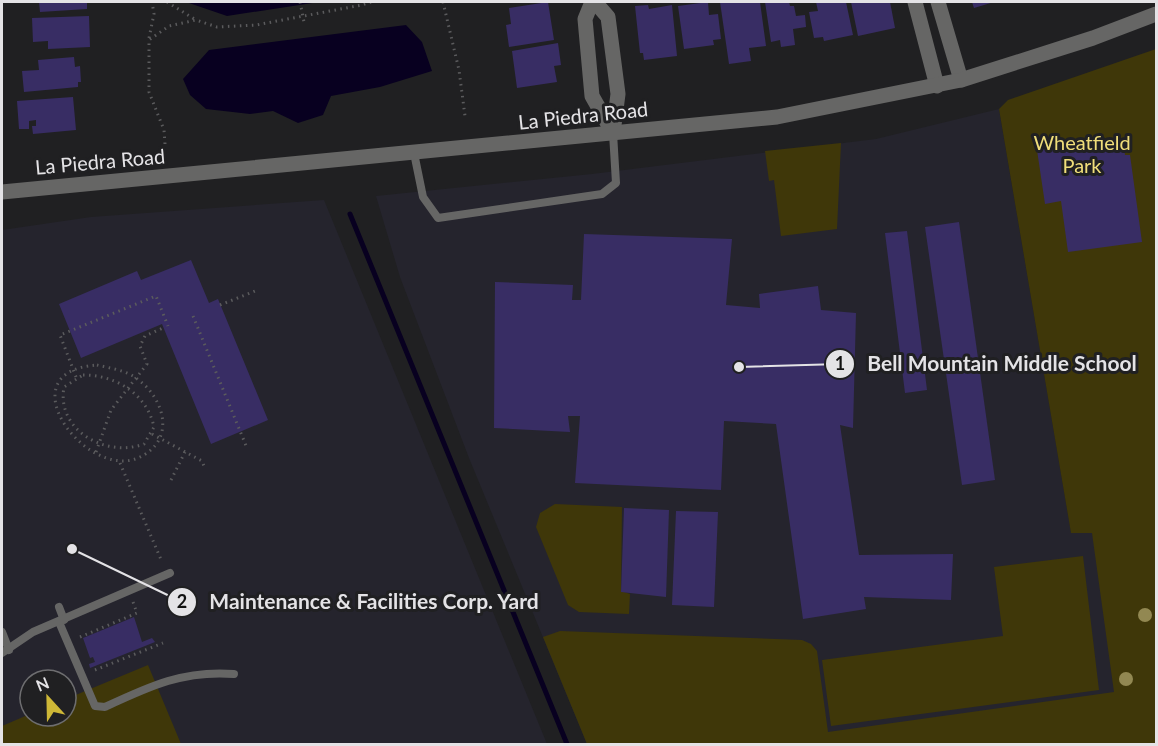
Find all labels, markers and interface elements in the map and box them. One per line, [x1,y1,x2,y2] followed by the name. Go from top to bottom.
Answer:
[517,96,649,134] street label: La Piedra Road
[1033,130,1131,177] park label: Wheatfield Park
[34,143,166,179] street label: La Piedra Road
[825,345,1149,384] callout: Bell Mountain Middle School
[867,350,1137,375] text: Bell Mountain Middle School
[835,352,845,374] text: 1
[167,582,551,621] callout: Maintenance & Facilities Corp. Yard
[209,588,539,613] text: Maintenance & Facilities Corp. Yard
[177,590,187,612] text: 2
[18,668,78,728] north arrow
[33,673,51,695] text: N

